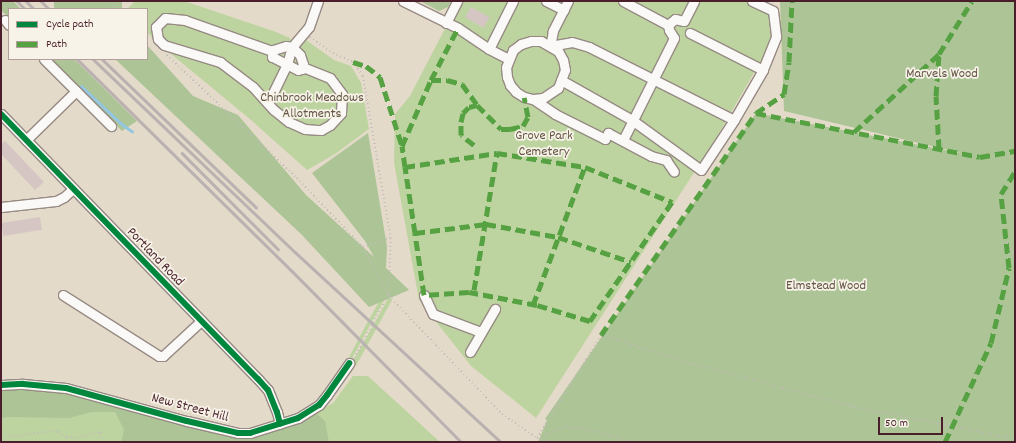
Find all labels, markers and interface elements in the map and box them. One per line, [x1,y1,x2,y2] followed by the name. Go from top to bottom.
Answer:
[8,8,148,60] legend
[46,16,94,33] text: Cycle path
[46,36,67,53] text: Path
[906,66,978,82] park label: Marvels Wood
[260,90,364,122] park label: Chinbrook Meadows Allotments
[515,128,573,160] park label: Grove Park Cemetery
[123,224,187,290] street label: Portland Road
[786,278,866,294] park label: Elmstead Wood
[150,390,230,426] street label: New Street Hill
[880,409,945,435] scale bar
[885,415,908,432] text: 50 m

